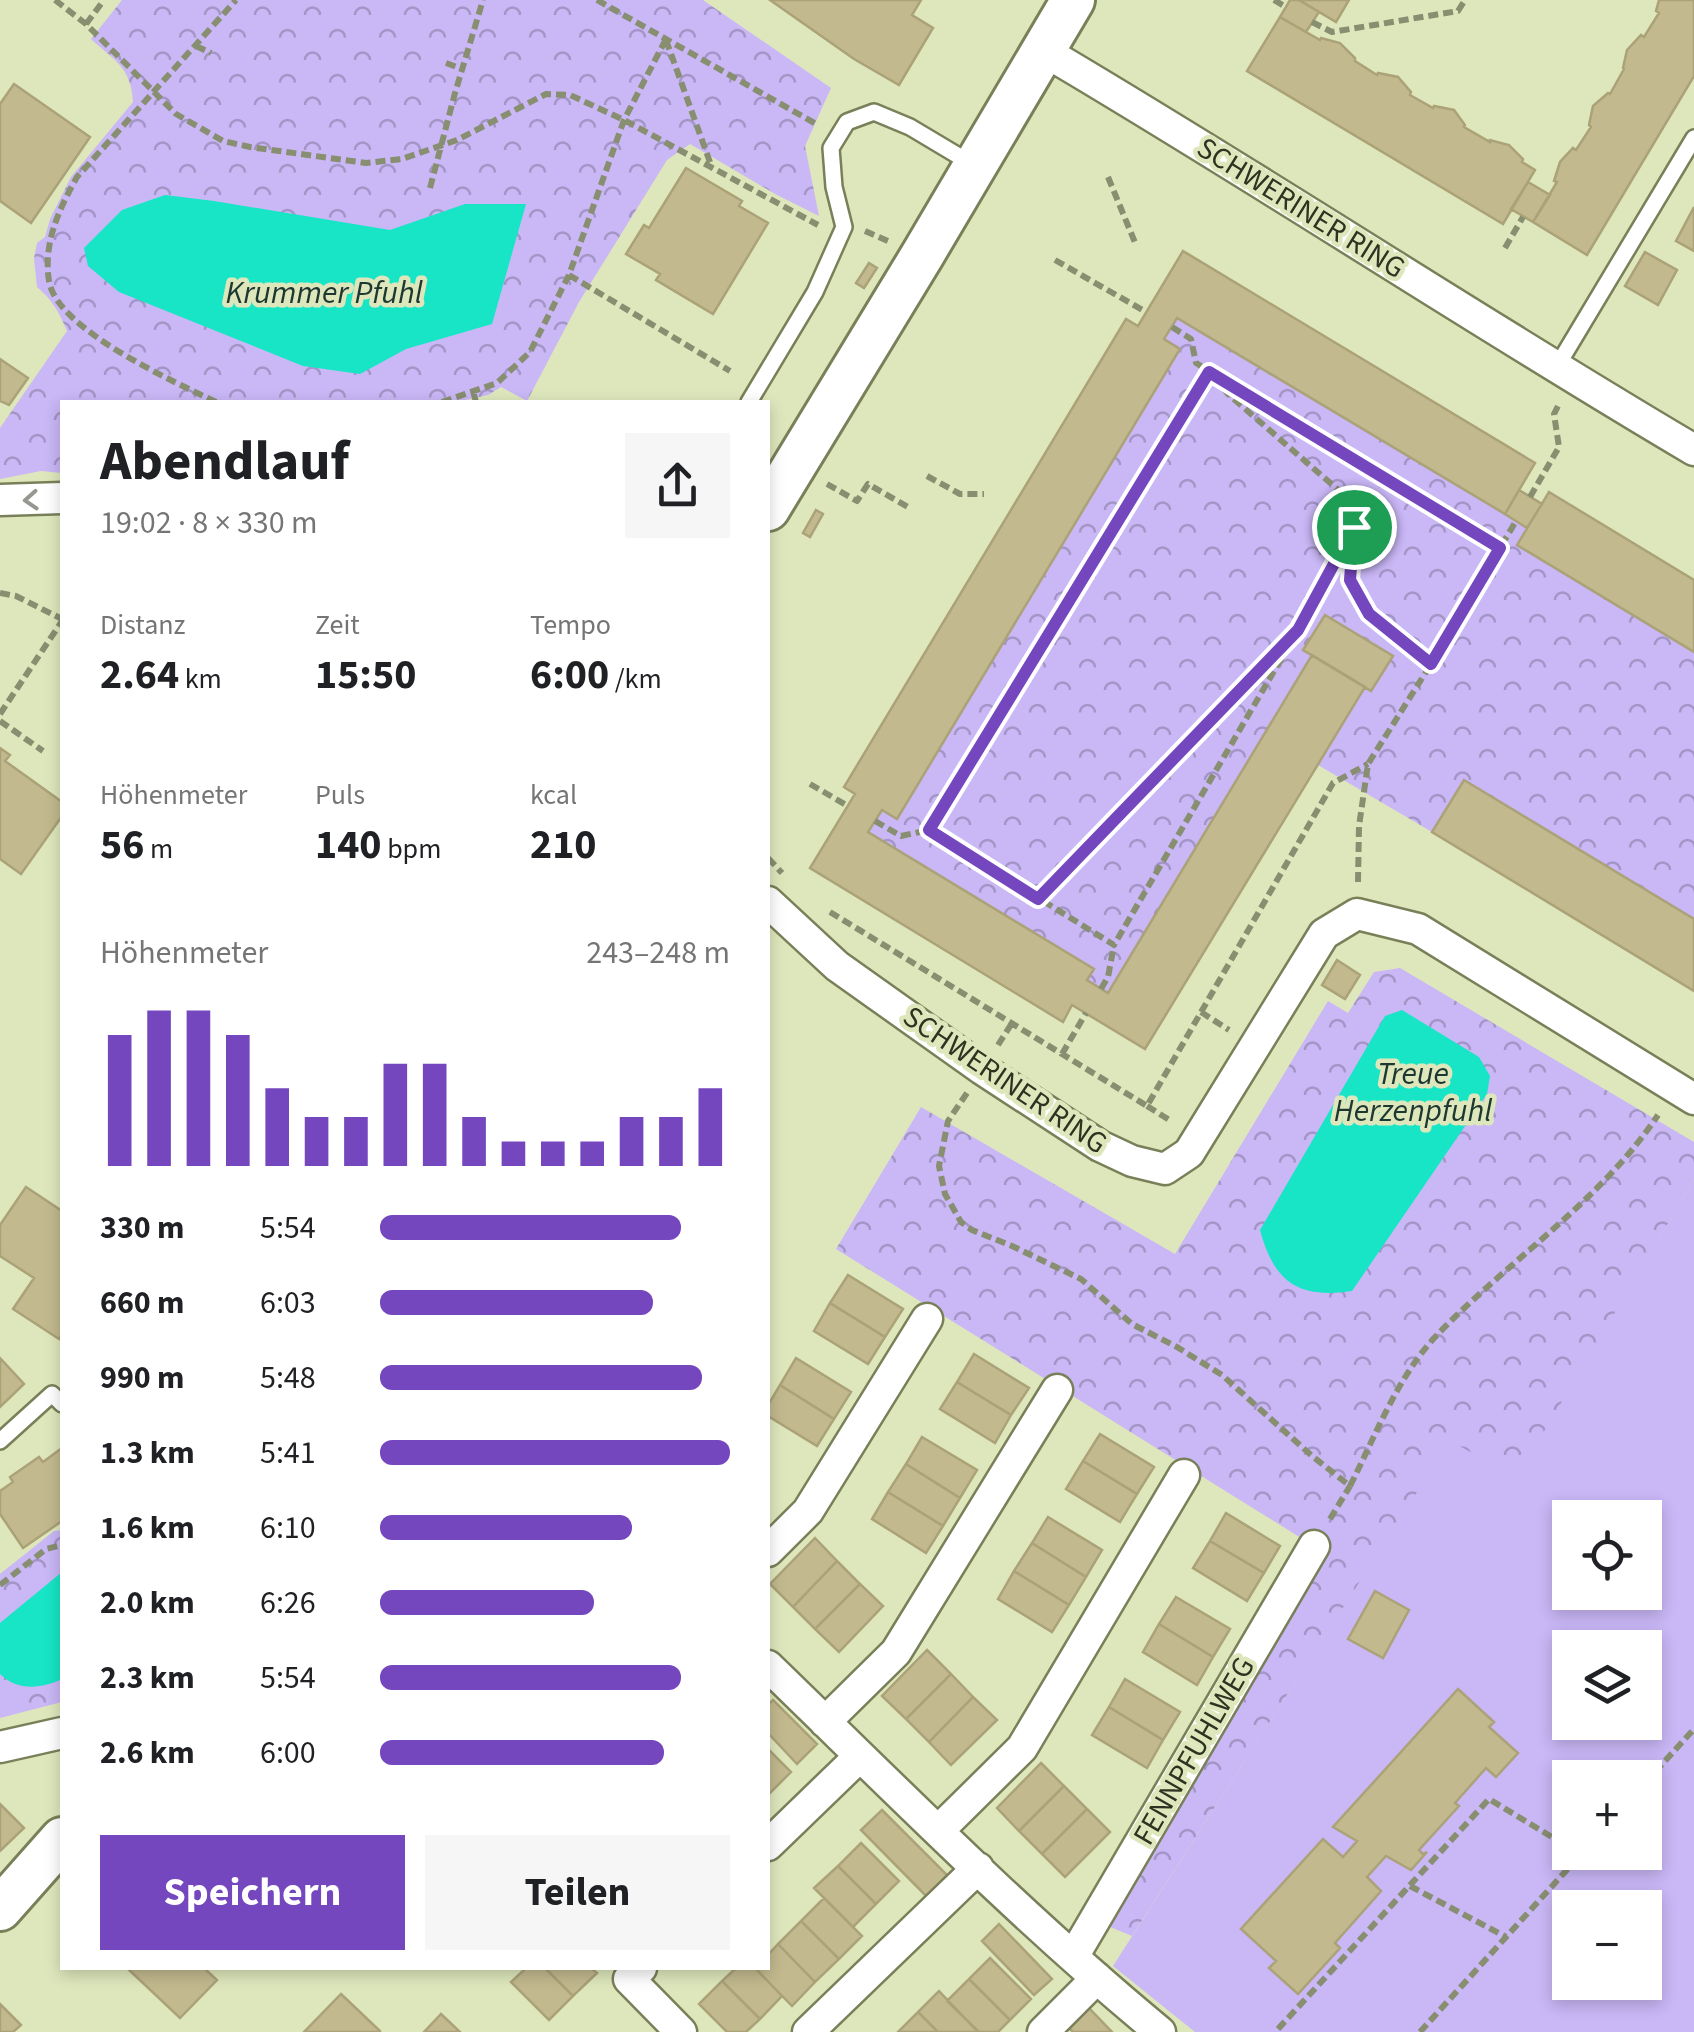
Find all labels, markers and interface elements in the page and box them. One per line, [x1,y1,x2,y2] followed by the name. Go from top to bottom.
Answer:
[1189,127,1413,289] street label: SCHWERINER RING
[225,270,423,316] water label: Krummer Pfuhl
[100,423,349,501] text: Abendlauf
[625,433,730,538] button: share
[1312,485,1397,570] pin
[23,489,39,510] one-way arrow
[100,500,318,546] text: 19:02 · 8 × 330 m
[1327,500,1382,555] icon: arrive
[100,605,185,645] text: Distanz
[315,605,360,645] text: Zeit
[530,605,611,645] text: Tempo
[100,645,179,705] text: 2.64
[315,645,416,705] text: 15:50
[530,645,609,705] text: 6:00
[179,659,222,699] text: km
[609,659,662,699] text: /km
[100,775,247,815] text: Höhenmeter
[315,775,365,815] text: Puls
[530,775,577,815] text: kcal
[100,815,144,875] text: 56
[315,815,382,875] text: 140
[530,815,597,875] text: 210
[144,829,173,869] text: m
[382,829,441,869] text: bpm
[100,930,268,976] text: Höhenmeter
[586,930,730,976] text: 243–248 m
[894,996,1116,1164] street label: SCHWERINER RING
[1334,1051,1492,1134] water label: Treue Herzenpfuhl
[100,1205,185,1251] text: 330 m
[260,1205,316,1251] text: 5:54
[100,1280,185,1326] text: 660 m
[260,1280,316,1326] text: 6:03
[100,1355,185,1401] text: 990 m
[260,1355,316,1401] text: 5:48
[100,1430,195,1476] text: 1.3 km
[260,1430,316,1476] text: 5:41
[1552,1500,1662,2000] map controls
[1552,1500,1662,1610] button: locate
[100,1505,195,1551] text: 1.6 km
[260,1505,316,1551] text: 6:10
[100,1580,195,1626] text: 2.0 km
[260,1580,316,1626] text: 6:26
[1552,1630,1662,1740] button: layers
[1123,1649,1265,1853] street label: FENNPFUHLWEG
[100,1655,195,1701] text: 2.3 km
[260,1655,316,1701] text: 5:54
[100,1730,195,1776] text: 2.6 km
[260,1730,316,1776] text: 6:00
[1552,1760,1662,1870] button: +
[100,1835,405,1950] button: Speichern
[425,1835,730,1950] button: Teilen
[1552,1890,1662,2000] button: −

